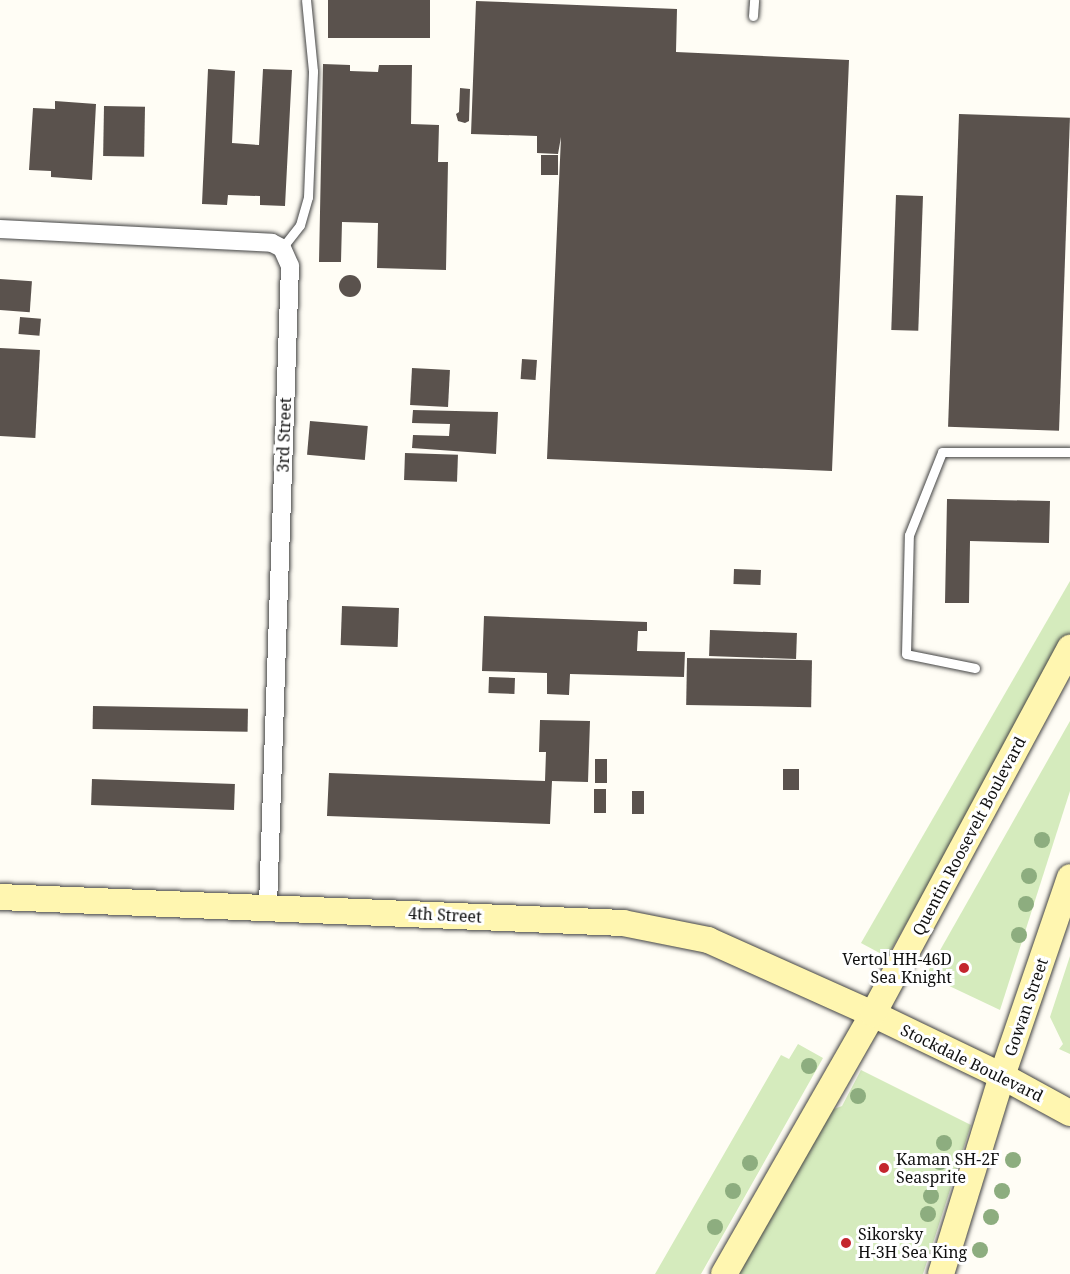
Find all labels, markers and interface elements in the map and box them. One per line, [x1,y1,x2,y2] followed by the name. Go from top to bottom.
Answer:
[273,397,295,473] street label: 3rd Street
[908,733,1030,939] street label: Quentin Roosevelt Boulevard
[408,903,482,927] street label: 4th Street
[842,949,952,987] place label: Vertol HH-46D Sea Knight
[1000,955,1052,1059] street label: Gowan Street
[957,961,971,975] marker: Vertol HH-46D Sea Knight
[898,1020,1046,1106] street label: Stockdale Boulevard
[896,1149,1000,1187] place label: Kaman SH-2F Seasprite
[877,1161,891,1175] marker: Kaman SH-2F Seasprite
[858,1224,967,1262] place label: Sikorsky H-3H Sea King
[839,1236,853,1250] marker: Sikorsky H-3H Sea King

